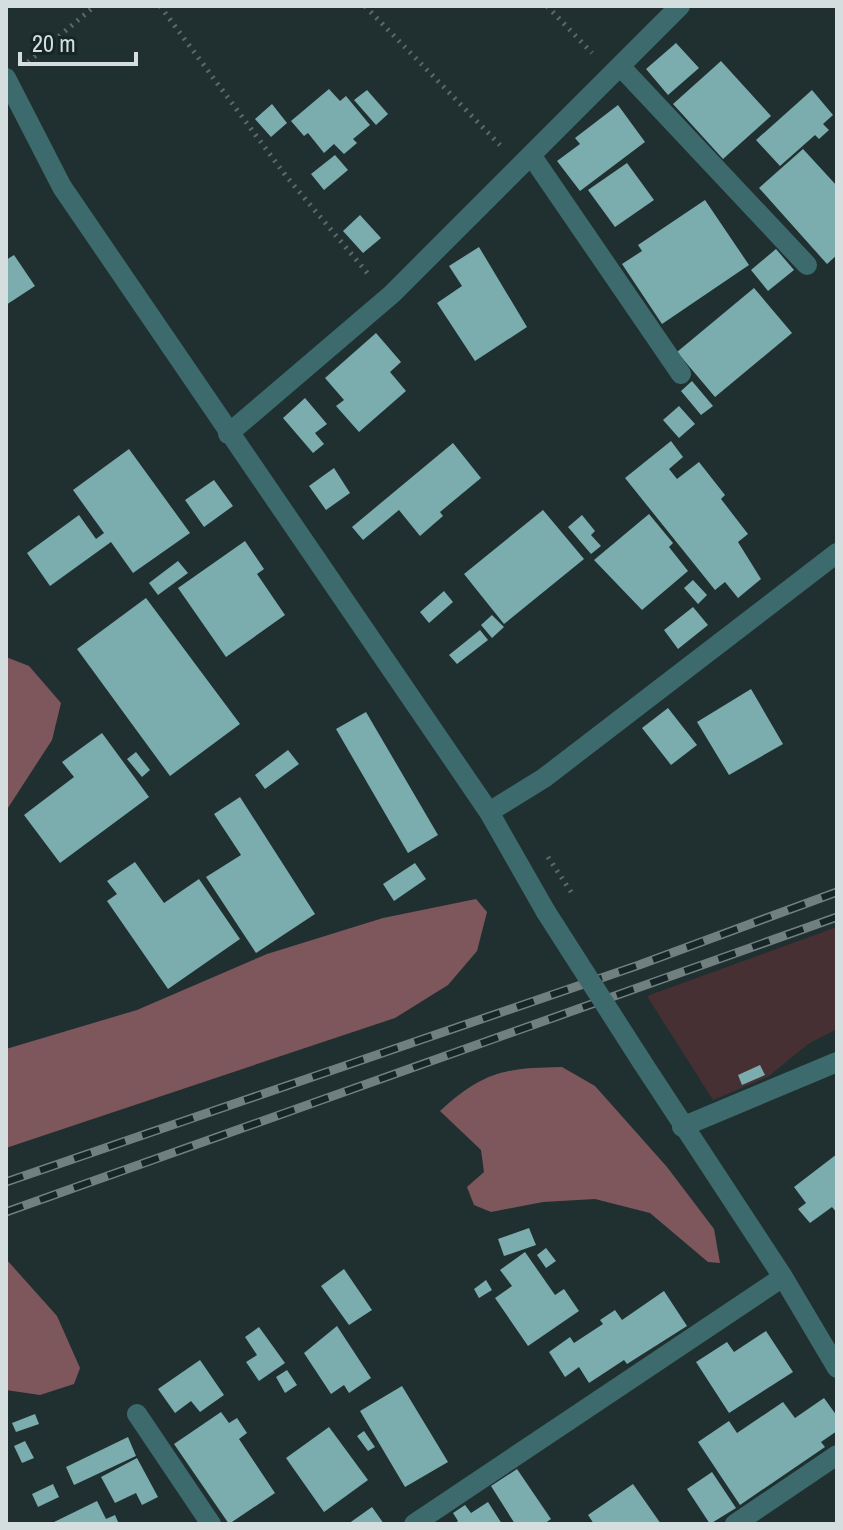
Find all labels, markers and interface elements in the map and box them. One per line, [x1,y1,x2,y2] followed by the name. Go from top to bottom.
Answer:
[20,16,136,66] scale bar
[32,27,76,59] text: 20 m

